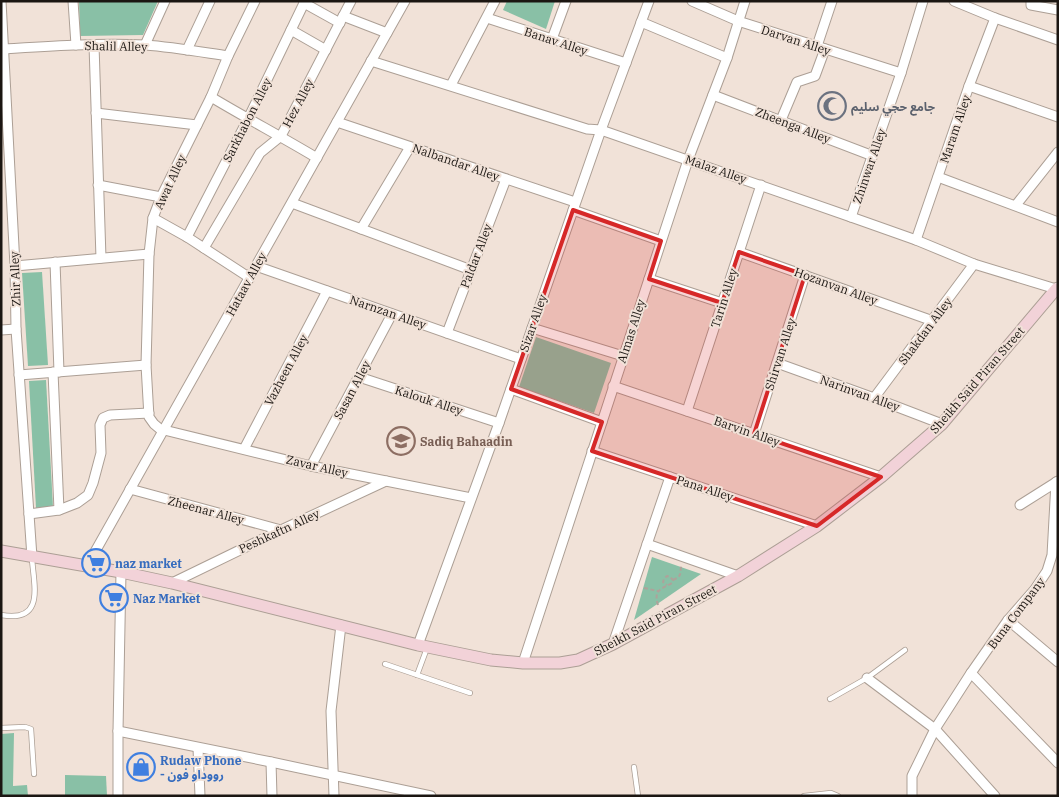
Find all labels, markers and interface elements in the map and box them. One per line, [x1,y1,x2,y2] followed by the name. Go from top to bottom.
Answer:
[759,22,833,58] street label: Darvan Alley
[522,24,590,59] street label: Banav Alley
[84,38,148,54] street label: Shalil Alley
[219,75,275,165] street label: Sarkhabon Alley
[279,76,317,130] street label: Hez Alley
[817,91,847,121] mosque icon: جامع حجي سليم
[936,92,974,165] street label: Maram Alley
[851,99,936,116] place label: جامع حجي سليم
[753,104,833,146] street label: Zheenga Alley
[849,126,889,206] street label: Zhinwar Alley
[411,140,502,184] street label: Nalbandar Alley
[683,151,749,187] street label: Malaz Alley
[151,152,189,212] street label: Awat Alley
[457,221,495,290] street label: Paldar Alley
[222,249,270,318] street label: Hataav Alley
[7,251,23,307] street label: Zhir Alley
[792,264,880,308] street label: Hozanvan Alley
[707,266,741,330] street label: Tarin Alley
[348,292,429,332] street label: Narnzan Alley
[516,292,550,354] street label: Sizar Alley
[895,294,956,368] street label: Shakdan Alley
[614,297,649,365] street label: Almas Alley
[761,315,799,392] street label: Shirvan Alley
[926,323,1028,437] street label: Sheikh Said Piran Street
[261,331,311,408] street label: Vazheen Alley
[330,357,374,422] street label: Sasan Alley
[818,372,902,415] street label: Narinvan Alley
[393,382,465,418] street label: Kalouk Alley
[712,413,783,450] street label: Barvin Alley
[386,426,416,456] school or university icon: Sadiq Bahaadin
[420,434,513,449] place label: Sadiq Bahaadin
[285,452,350,481] street label: Zavar Alley
[675,472,736,504] street label: Pana Alley
[166,493,246,528] street label: Zheenar Alley
[236,505,322,556] street label: Peshkaftn Alley
[81,548,111,578] supermarket icon: naz market
[115,556,182,571] place label: naz market
[984,574,1048,652] street label: Buna Company
[591,581,719,659] street label: Sheikh Said Piran Street
[99,583,129,613] supermarket icon: Naz Market
[133,591,201,606] place label: Naz Market
[126,752,156,782] shop icon: Rudaw Phone - رووداو فون
[160,753,242,782] place label: Rudaw Phone - رووداو فون

